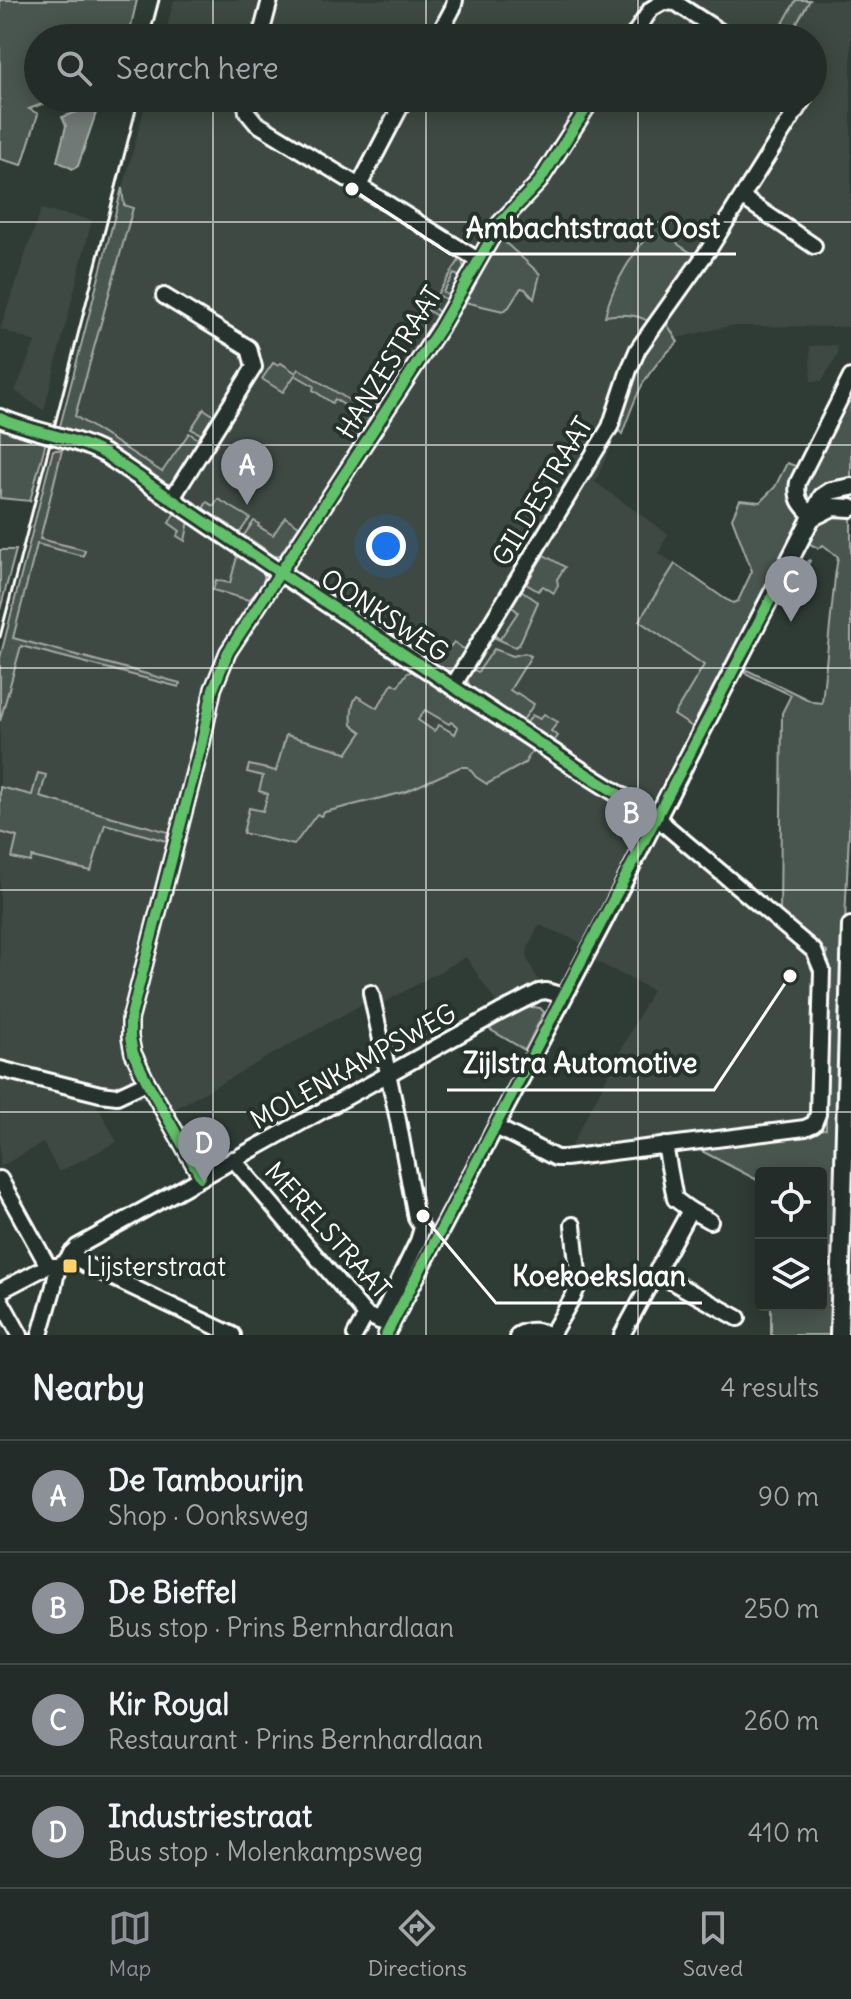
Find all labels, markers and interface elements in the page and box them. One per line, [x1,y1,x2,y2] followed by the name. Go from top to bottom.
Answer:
[24,24,827,112] search box
[52,46,96,90] icon: search
[116,49,279,87] text: Search here
[450,202,736,254] callout: Ambachtstraat Oost
[466,210,721,246] text: Ambachtstraat Oost
[329,280,449,444] street label: HANZESTRAAT
[485,410,599,572] street label: GILDESTRAAT
[221,439,273,505] pin: A
[366,526,406,566] your location
[765,556,817,622] pin: C
[315,561,455,669] street label: OONKSWEG
[605,787,657,853] pin: B
[244,996,462,1136] street label: MOLENKAMPSWEG
[447,1038,714,1090] callout: Zijlstra Automotive
[463,1045,697,1081] text: Zijlstra Automotive
[178,1117,230,1183] pin: D
[258,1155,398,1305] street label: MERELSTRAAT
[755,1167,827,1311] map controls
[755,1167,827,1239] button: locate
[755,1239,827,1311] button: layers
[86,1250,226,1283] place label: Lijsterstraat
[496,1251,702,1303] callout: Koekoekslaan
[61,1257,79,1275] marker: Lijsterstraat
[512,1258,686,1294] text: Koekoekslaan
[32,1366,145,1409] text: Nearby
[721,1371,819,1404] text: 4 results
[108,1461,304,1499] text: De Tambourijn
[50,1480,66,1513] text: A
[758,1480,819,1513] text: 90 m
[108,1499,309,1532] text: Shop · Oonksweg
[108,1573,237,1611] text: De Bieffel
[49,1592,67,1625] text: B
[744,1592,819,1625] text: 250 m
[108,1611,454,1644] text: Bus stop · Prins Bernhardlaan
[108,1685,229,1723] text: Kir Royal
[49,1704,67,1737] text: C
[744,1704,819,1737] text: 260 m
[108,1723,483,1756] text: Restaurant · Prins Bernhardlaan
[108,1797,312,1835] text: Industriestraat
[49,1816,67,1849] text: D
[748,1816,819,1849] text: 410 m
[108,1835,423,1868] text: Bus stop · Molenkampsweg
[108,1906,152,1982] tab: Map
[368,1906,467,1982] tab: Directions
[683,1906,743,1982] tab: Saved

